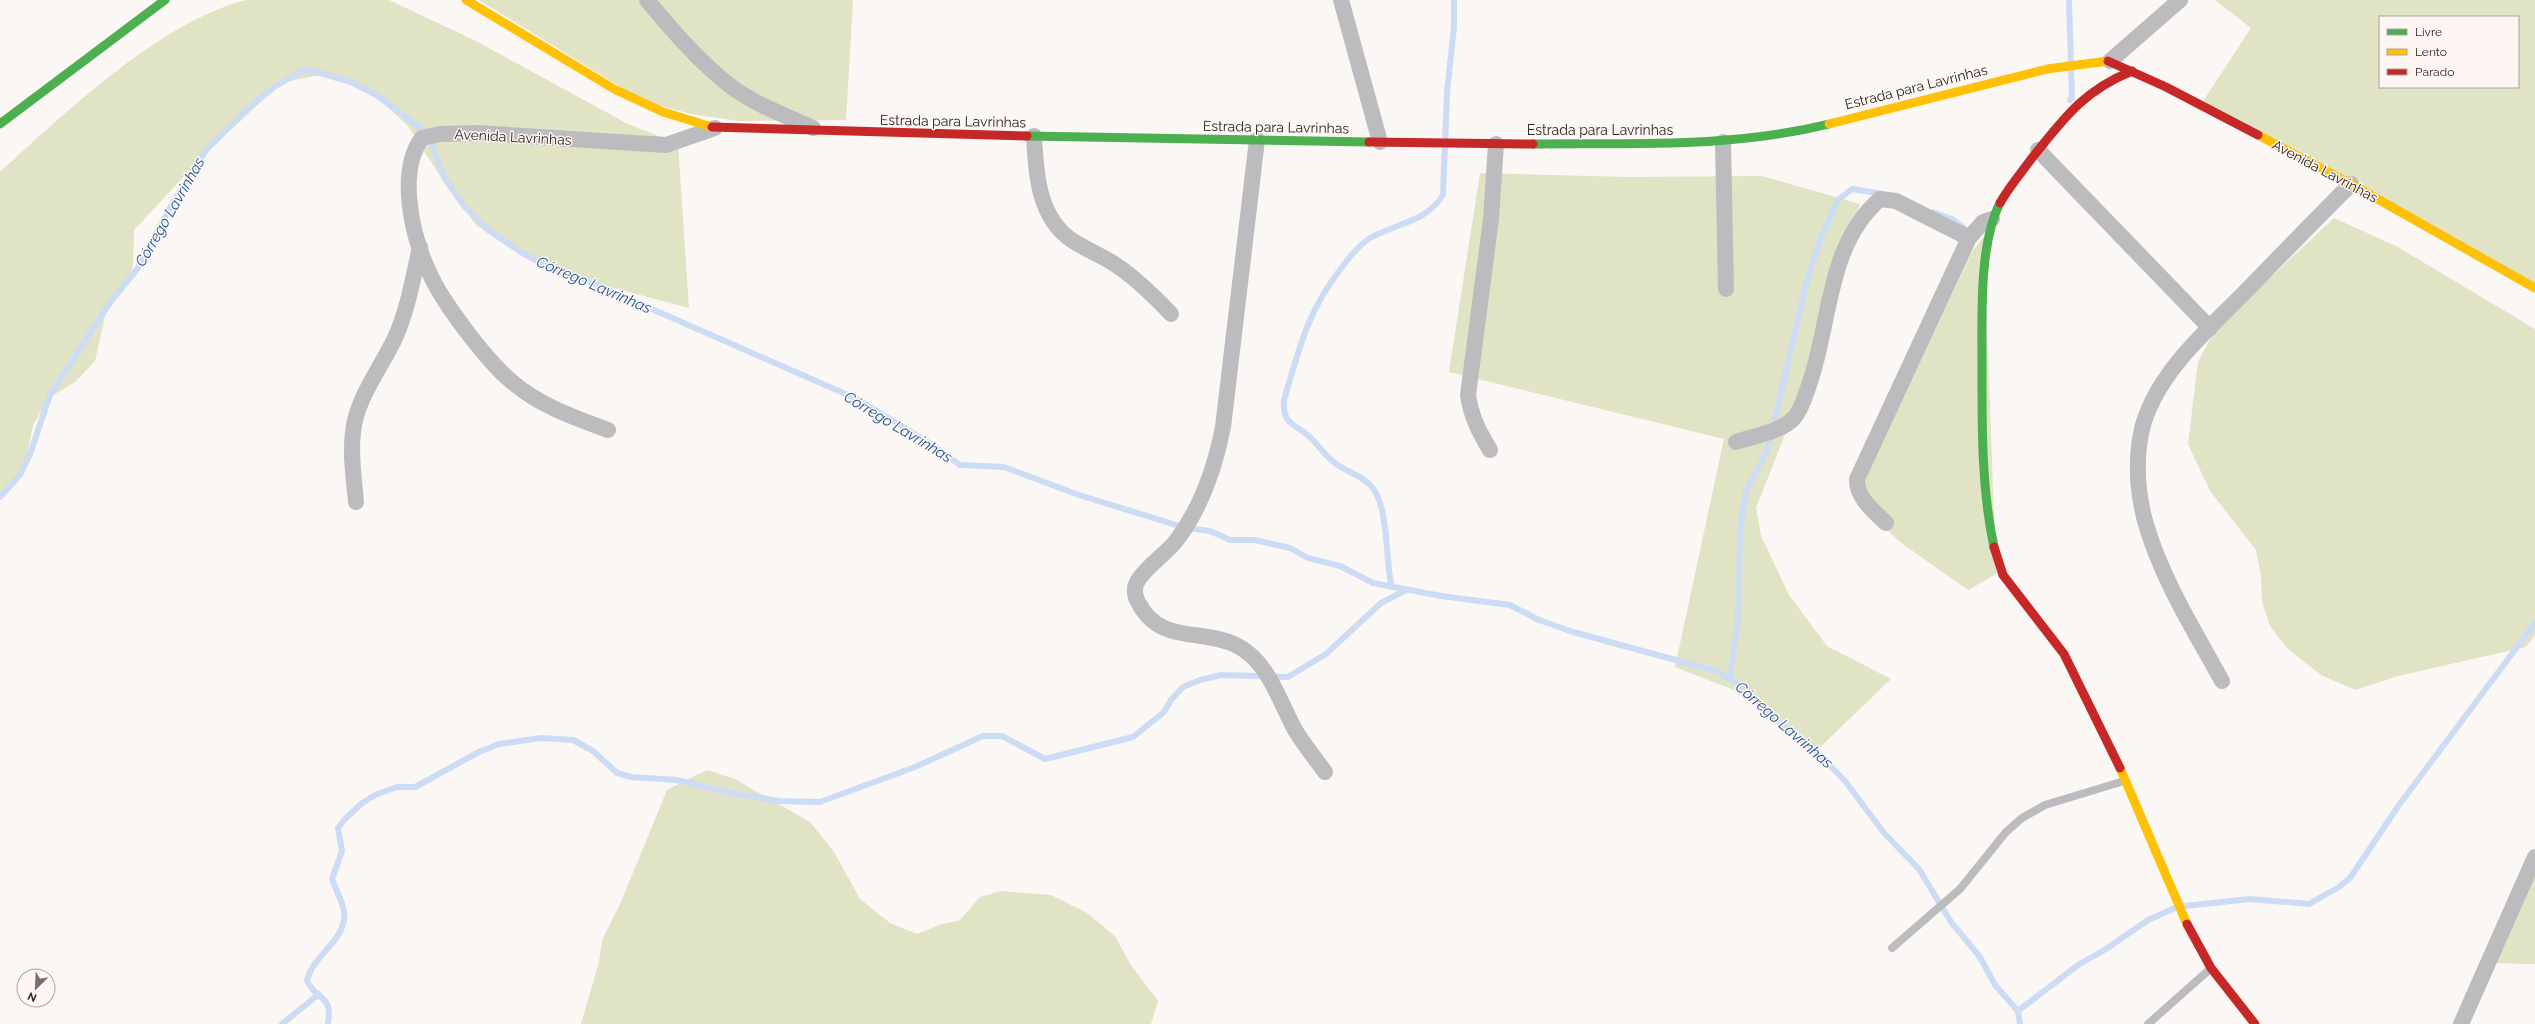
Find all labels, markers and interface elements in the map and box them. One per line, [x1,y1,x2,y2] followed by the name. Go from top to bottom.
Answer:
[2379,16,2519,88] legend
[2415,25,2442,39] text: Livre
[2415,45,2447,59] text: Lento
[1843,61,1989,112] street label: Estrada para Lavrinhas
[2415,65,2454,79] text: Parado
[880,112,1027,130] street label: Estrada para Lavrinhas
[1203,118,1350,136] street label: Estrada para Lavrinhas
[1527,122,1673,138] street label: Estrada para Lavrinhas
[454,126,572,148] street label: Avenida Lavrinhas
[2269,136,2381,206] street label: Avenida Lavrinhas
[131,154,209,270] water label: Córrego Lavrinhas
[534,253,654,317] water label: Córrego Lavrinhas
[841,388,955,466] water label: Córrego Lavrinhas
[1732,678,1836,772] water label: Córrego Lavrinhas
[16,968,56,1008] north arrow
[26,989,39,1004] text: N

